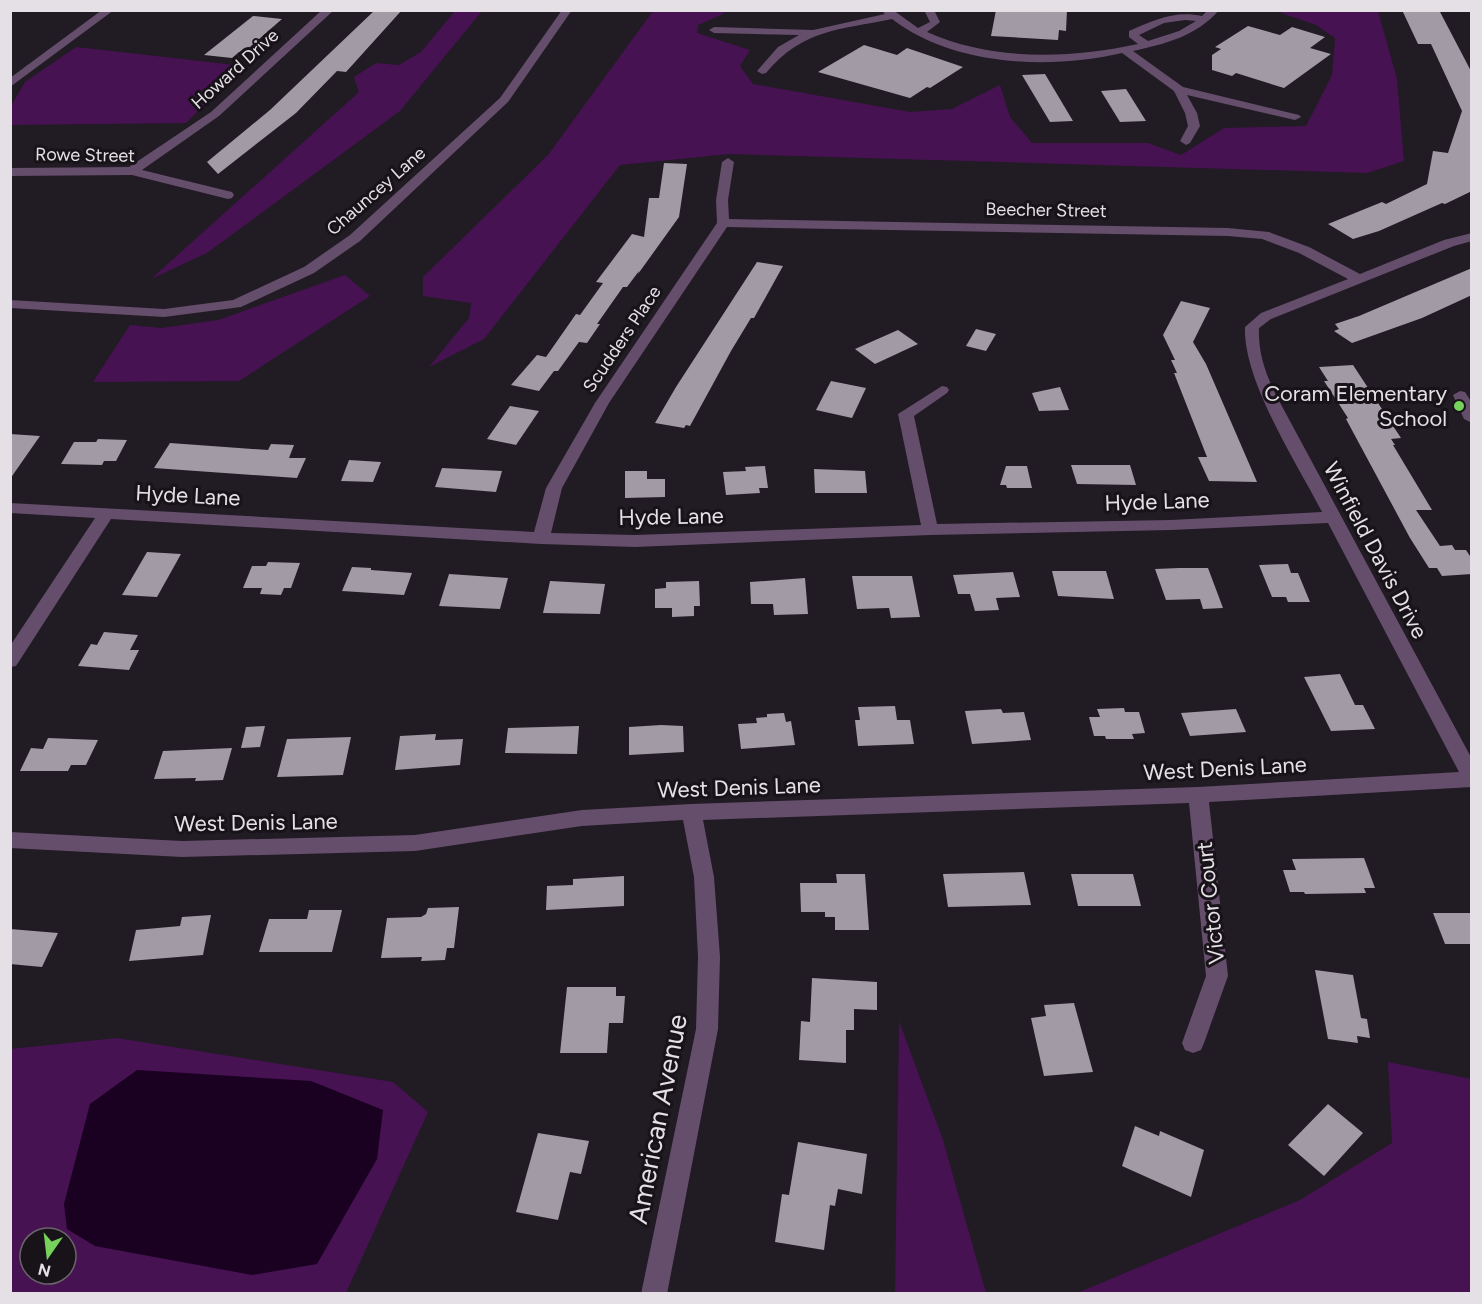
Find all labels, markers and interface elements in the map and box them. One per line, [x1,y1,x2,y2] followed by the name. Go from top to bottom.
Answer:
[187,24,283,114] street label: Howard Drive
[322,142,430,240] street label: Chauncey Lane
[35,143,135,167] street label: Rowe Street
[985,198,1107,222] street label: Beecher Street
[578,281,666,396] street label: Scudders Place
[1264,380,1447,432] place label: Coram Elementary School
[1452,399,1466,413] marker: Coram Elementary School
[1318,457,1434,643] street label: Winfield Davis Drive
[135,479,241,512] street label: Hyde Lane
[1104,486,1210,517] street label: Hyde Lane
[618,502,724,531] street label: Hyde Lane
[1143,751,1307,786] street label: West Denis Lane
[657,771,821,804] street label: West Denis Lane
[174,808,338,837] street label: West Denis Lane
[1191,840,1230,965] street label: Victor Court
[621,1011,694,1227] street label: American Avenue
[18,1226,78,1286] north arrow
[36,1259,53,1281] text: N

